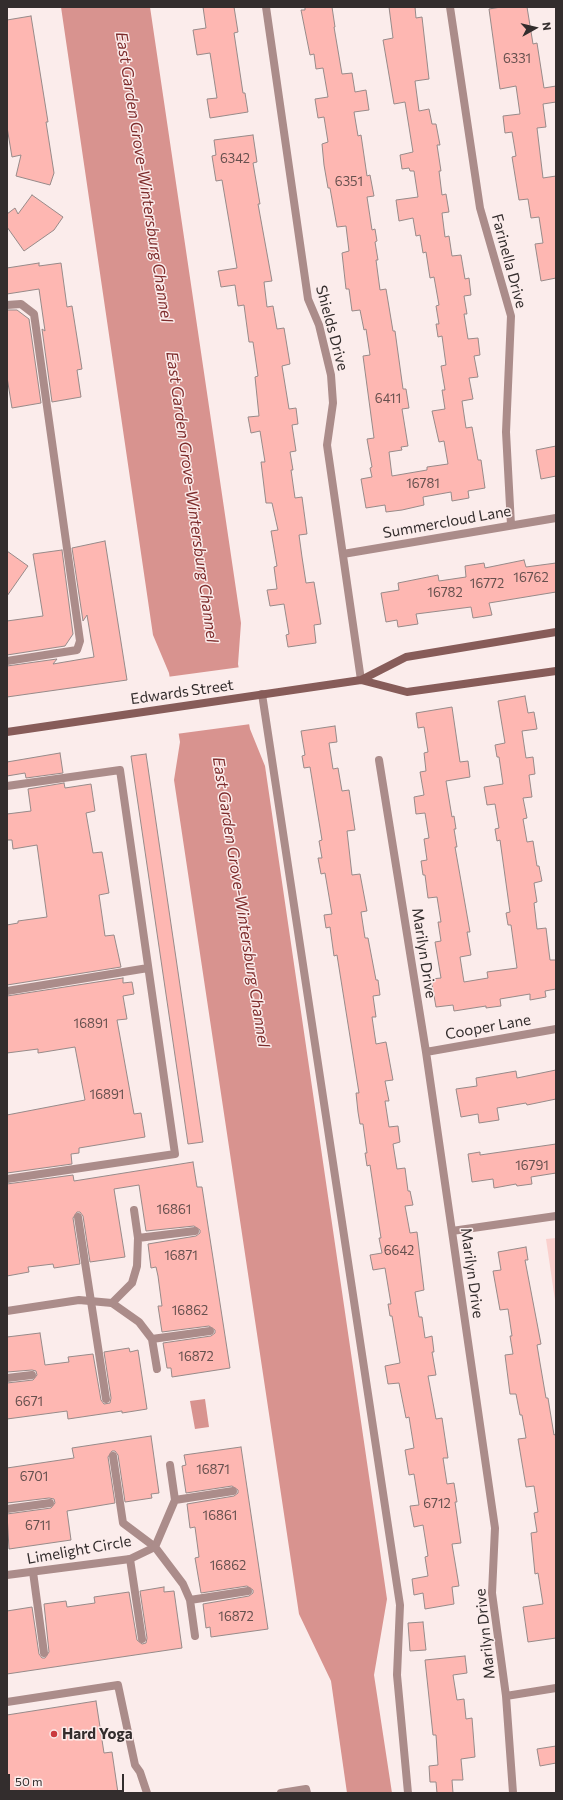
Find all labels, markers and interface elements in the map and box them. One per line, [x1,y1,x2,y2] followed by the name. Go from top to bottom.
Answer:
[515,8,555,48] north arrow
[540,21,554,31] text: N
[112,30,176,324] water label: East Garden Grove-Wintersburg Channel
[503,51,531,67] house number: 6331
[220,151,250,167] house number: 6342
[335,174,363,190] house number: 6351
[488,212,530,310] street label: Farinella Drive
[312,283,352,373] street label: Shields Drive
[162,350,222,644] water label: East Garden Grove-Wintersburg Channel
[375,391,401,407] house number: 6411
[406,476,440,492] house number: 16781
[381,502,513,542] street label: Summercloud Lane
[513,570,549,586] house number: 16762
[470,576,504,592] house number: 16772
[427,585,463,601] house number: 16782
[129,676,235,708] street label: Edwards Street
[209,755,273,1049] water label: East Garden Grove-Wintersburg Channel
[408,907,440,999] street label: Marilyn Drive
[444,1011,532,1043] street label: Cooper Lane
[74,1016,108,1032] house number: 16891
[90,1087,124,1103] house number: 16891
[515,1158,549,1174] house number: 16791
[157,1202,191,1218] house number: 16861
[457,1227,487,1319] street label: Marilyn Drive
[384,1243,414,1259] house number: 6642
[164,1248,198,1264] house number: 16871
[172,1303,208,1319] house number: 16862
[178,1349,214,1365] house number: 16872
[15,1394,43,1410] house number: 6671
[196,1462,230,1478] house number: 16871
[20,1469,48,1485] house number: 6701
[423,1496,451,1512] house number: 6712
[203,1508,237,1524] house number: 16861
[25,1518,51,1534] house number: 6711
[25,1532,133,1568] street label: Limelight Circle
[210,1558,246,1574] house number: 16862
[471,1588,499,1680] street label: Marilyn Drive
[218,1609,254,1625] house number: 16872
[62,1725,133,1743] place label: Hard Yoga
[49,1729,59,1739] marker: Hard Yoga
[10,1766,126,1792] scale bar
[15,1774,43,1788] text: 50 m

